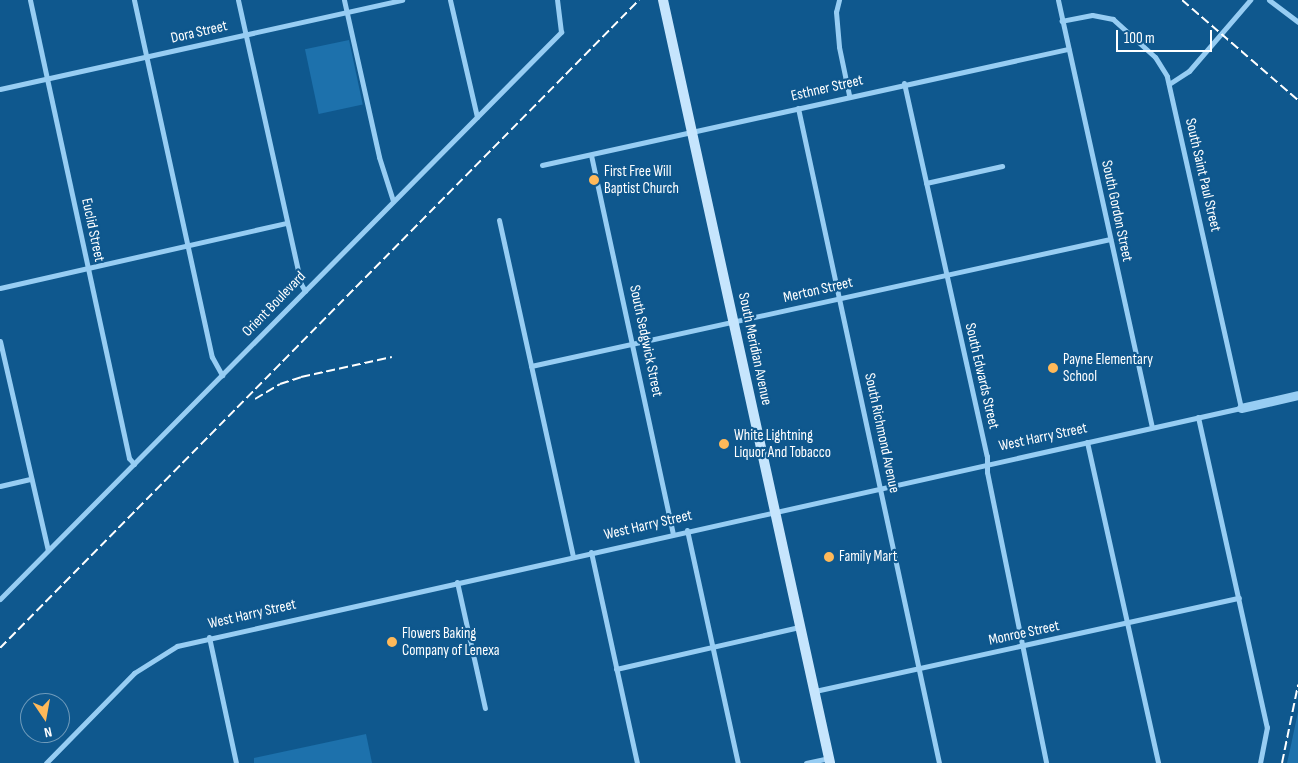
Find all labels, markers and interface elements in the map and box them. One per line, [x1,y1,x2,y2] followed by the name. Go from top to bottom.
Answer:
[169,17,229,47] street label: Dora Street
[1118,20,1214,52] scale bar
[1124,29,1155,48] text: 100 m
[789,71,865,105] street label: Esthner Street
[1181,117,1225,233] street label: South Saint Paul Street
[1097,159,1137,263] street label: South Gordon Street
[604,162,679,197] place label: First Free Will Baptist Church
[588,174,600,186] marker: First Free Will Baptist Church
[77,197,109,263] street label: Euclid Street
[239,268,309,340] street label: Orient Boulevard
[782,273,854,307] street label: Merton Street
[625,283,667,399] street label: South Sedgwick Street
[734,291,776,407] street label: South Meridian Avenue
[961,321,1003,431] street label: South Edwards Street
[1063,350,1153,385] place label: Payne Elementary School
[1047,362,1059,374] marker: Payne Elementary School
[861,371,903,495] street label: South Richmond Avenue
[997,419,1089,455] street label: West Harry Street
[734,426,831,461] place label: White Lightning Liquor And Tobacco
[718,438,730,450] marker: White Lightning Liquor And Tobacco
[602,506,694,544] street label: West Harry Street
[839,548,897,566] place label: Family Mart
[823,551,835,563] marker: Family Mart
[206,595,298,633] street label: West Harry Street
[987,617,1061,649] street label: Monroe Street
[402,624,499,659] place label: Flowers Baking Company of Lenexa
[386,636,398,648] marker: Flowers Baking Company of Lenexa
[20,693,70,743] north arrow
[43,723,53,741] text: N

